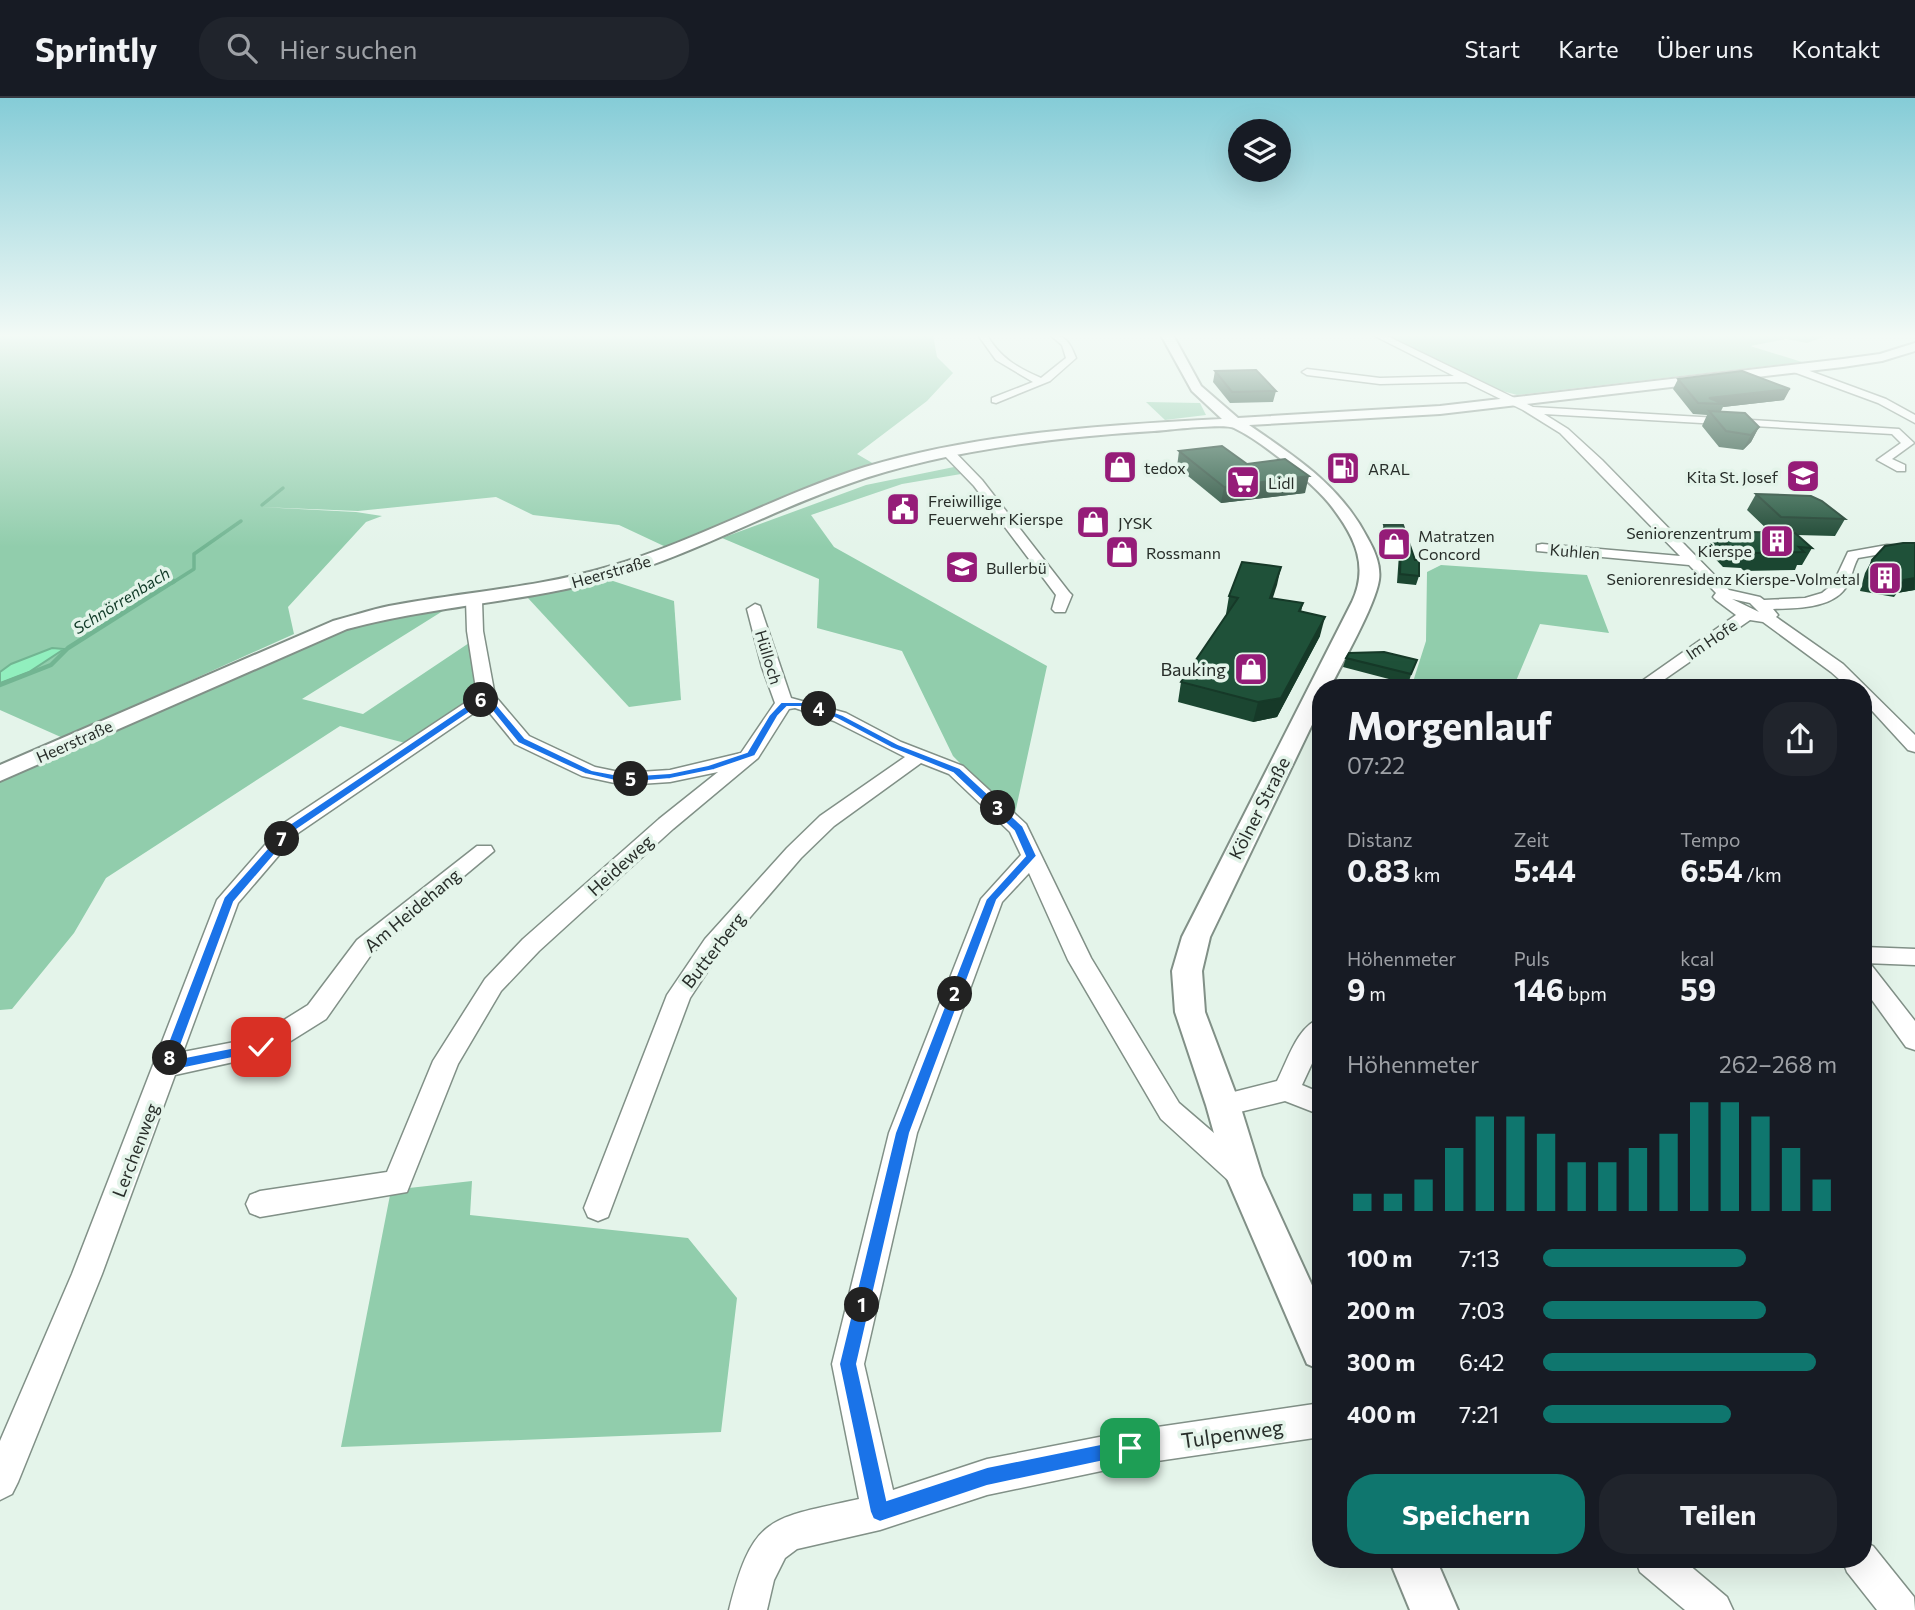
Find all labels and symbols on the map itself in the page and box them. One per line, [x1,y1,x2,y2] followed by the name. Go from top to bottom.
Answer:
[1101,448,1139,486] shop icon: tedox
[1324,449,1362,487] fuel station icon: ARAL
[1784,457,1822,495] school or university icon: Kita St. Josef
[1144,458,1186,477] place label: tedox
[1368,459,1410,478] place label: ARAL
[1224,463,1262,501] supermarket icon: Lidl
[1687,467,1779,486] place label: Kita St. Josef
[1268,473,1295,492] place label: Lidl
[884,490,922,528] public building icon: Freiwillige Feuerwehr Kierspe
[928,491,1063,528] place label: Freiwillige Feuerwehr Kierspe
[1074,503,1112,541] shop icon: JYSK
[1118,513,1153,532] place label: JYSK
[1758,522,1796,560] building icon: Seniorenzentrum Kierspe
[1626,523,1752,560] place label: Seniorenzentrum Kierspe
[1375,525,1413,563] shop icon: Matratzen Concord
[1418,526,1495,563] place label: Matratzen Concord
[1103,533,1141,571] shop icon: Rossmann
[1549,539,1601,563] street label: Kuhlen
[1146,543,1221,562] place label: Rossmann
[943,548,981,586] school or university icon: Bullerbü
[569,551,653,591] street label: Heerstraße
[986,558,1047,577] place label: Bullerbü
[1866,559,1904,597] building icon: Seniorenresidenz Kierspe-Volmetal
[69,563,173,637] water label: Schnörrenbach
[1607,569,1860,588] place label: Seniorenresidenz Kierspe-Volmetal
[1682,615,1740,663] street label: Im Hofe
[752,628,786,686] street label: Hülloch
[1232,650,1270,688] shop icon: Bauking
[1160,658,1226,680] place label: Bauking
[463,682,498,718] pin: 6
[802,692,836,726] pin: 4
[33,716,115,766] street label: Heerstraße
[1224,753,1294,863] street label: Kölner Straße
[614,762,648,796] pin: 5
[981,790,1016,826] pin: 3
[264,822,300,856] pin: 7
[583,830,657,900] street label: Heideweg
[359,863,465,957] street label: Am Heidehang
[677,908,750,992] street label: Butterberg
[937,976,972,1012] pin: 2
[231,1017,291,1077] pin
[152,1040,188,1076] pin: 8
[107,1100,163,1200] street label: Lerchenweg
[844,1288,880,1322] pin: 1
[1179,1413,1285,1453] street label: Tulpenweg
[1100,1418,1160,1478] pin

